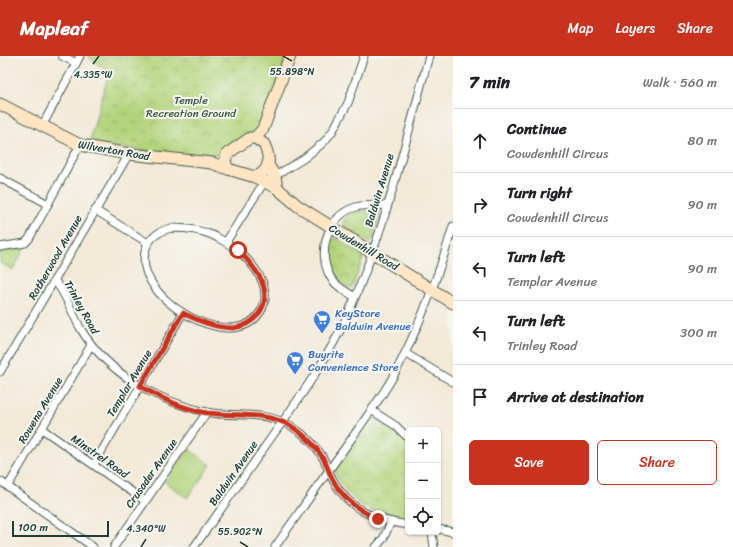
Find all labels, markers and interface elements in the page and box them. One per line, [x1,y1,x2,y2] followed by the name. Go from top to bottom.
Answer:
[20,12,88,45] text: Mapleaf
[568,16,593,41] text: Map
[615,16,655,41] text: Layers
[677,16,713,41] text: Share
[270,63,314,81] text: 55.898°N
[74,66,112,84] text: 4.335°W
[469,67,510,97] text: 7 min
[643,71,717,94] text: Walk · 560 m
[146,91,237,123] park label: Temple Recreation Ground
[507,116,567,142] text: Continue
[688,129,717,152] text: 80 m
[469,130,491,152] icon: ahead
[77,135,152,166] street label: Wilverton Road
[507,142,608,165] text: Cowdenhill Circus
[359,151,400,229] street label: Baldwin Avenue
[507,180,572,206] text: Turn right
[687,193,717,216] text: 90 m
[469,194,491,216] icon: right
[507,206,608,229] text: Cowdenhill Circus
[23,211,88,303] street label: Rotherwood Avenue
[325,219,404,277] street label: Cowdenhill Road
[229,241,247,259] route start
[507,244,565,270] text: Turn left
[687,257,717,280] text: 90 m
[469,258,491,280] icon: left
[507,270,597,293] text: Templar Avenue
[59,277,105,339] street label: Trinley Road
[335,304,411,336] place label: KeyStore Baldwin Avenue
[507,308,565,334] text: Turn left
[312,309,332,334] supermarket icon: KeyStore Baldwin Avenue
[680,321,717,344] text: 300 m
[469,322,491,344] icon: left
[507,334,577,357] text: Trinley Road
[102,345,157,421] street label: Templar Avenue
[308,345,399,377] place label: Buyrite Convenience Store
[285,350,305,375] supermarket icon: Buyrite Convenience Store
[13,373,68,447] street label: Rowena Avenue
[507,384,644,410] text: Arrive at destination
[469,386,491,408] icon: arrive
[405,427,441,535] map controls
[405,427,441,463] button: +
[67,429,134,484] street label: Minstrel Road
[120,434,183,512] street label: Crusader Avenue
[204,436,263,510] street label: Baldwin Avenue
[469,440,589,485] button: Save
[597,440,717,485] button: Share
[405,463,441,499] button: −
[405,499,441,535] button: locate
[369,510,387,528] route end
[18,518,48,537] text: 100 m
[12,519,109,538] scale bar
[126,520,166,538] text: 4.340°W
[218,523,262,541] text: 55.902°N

